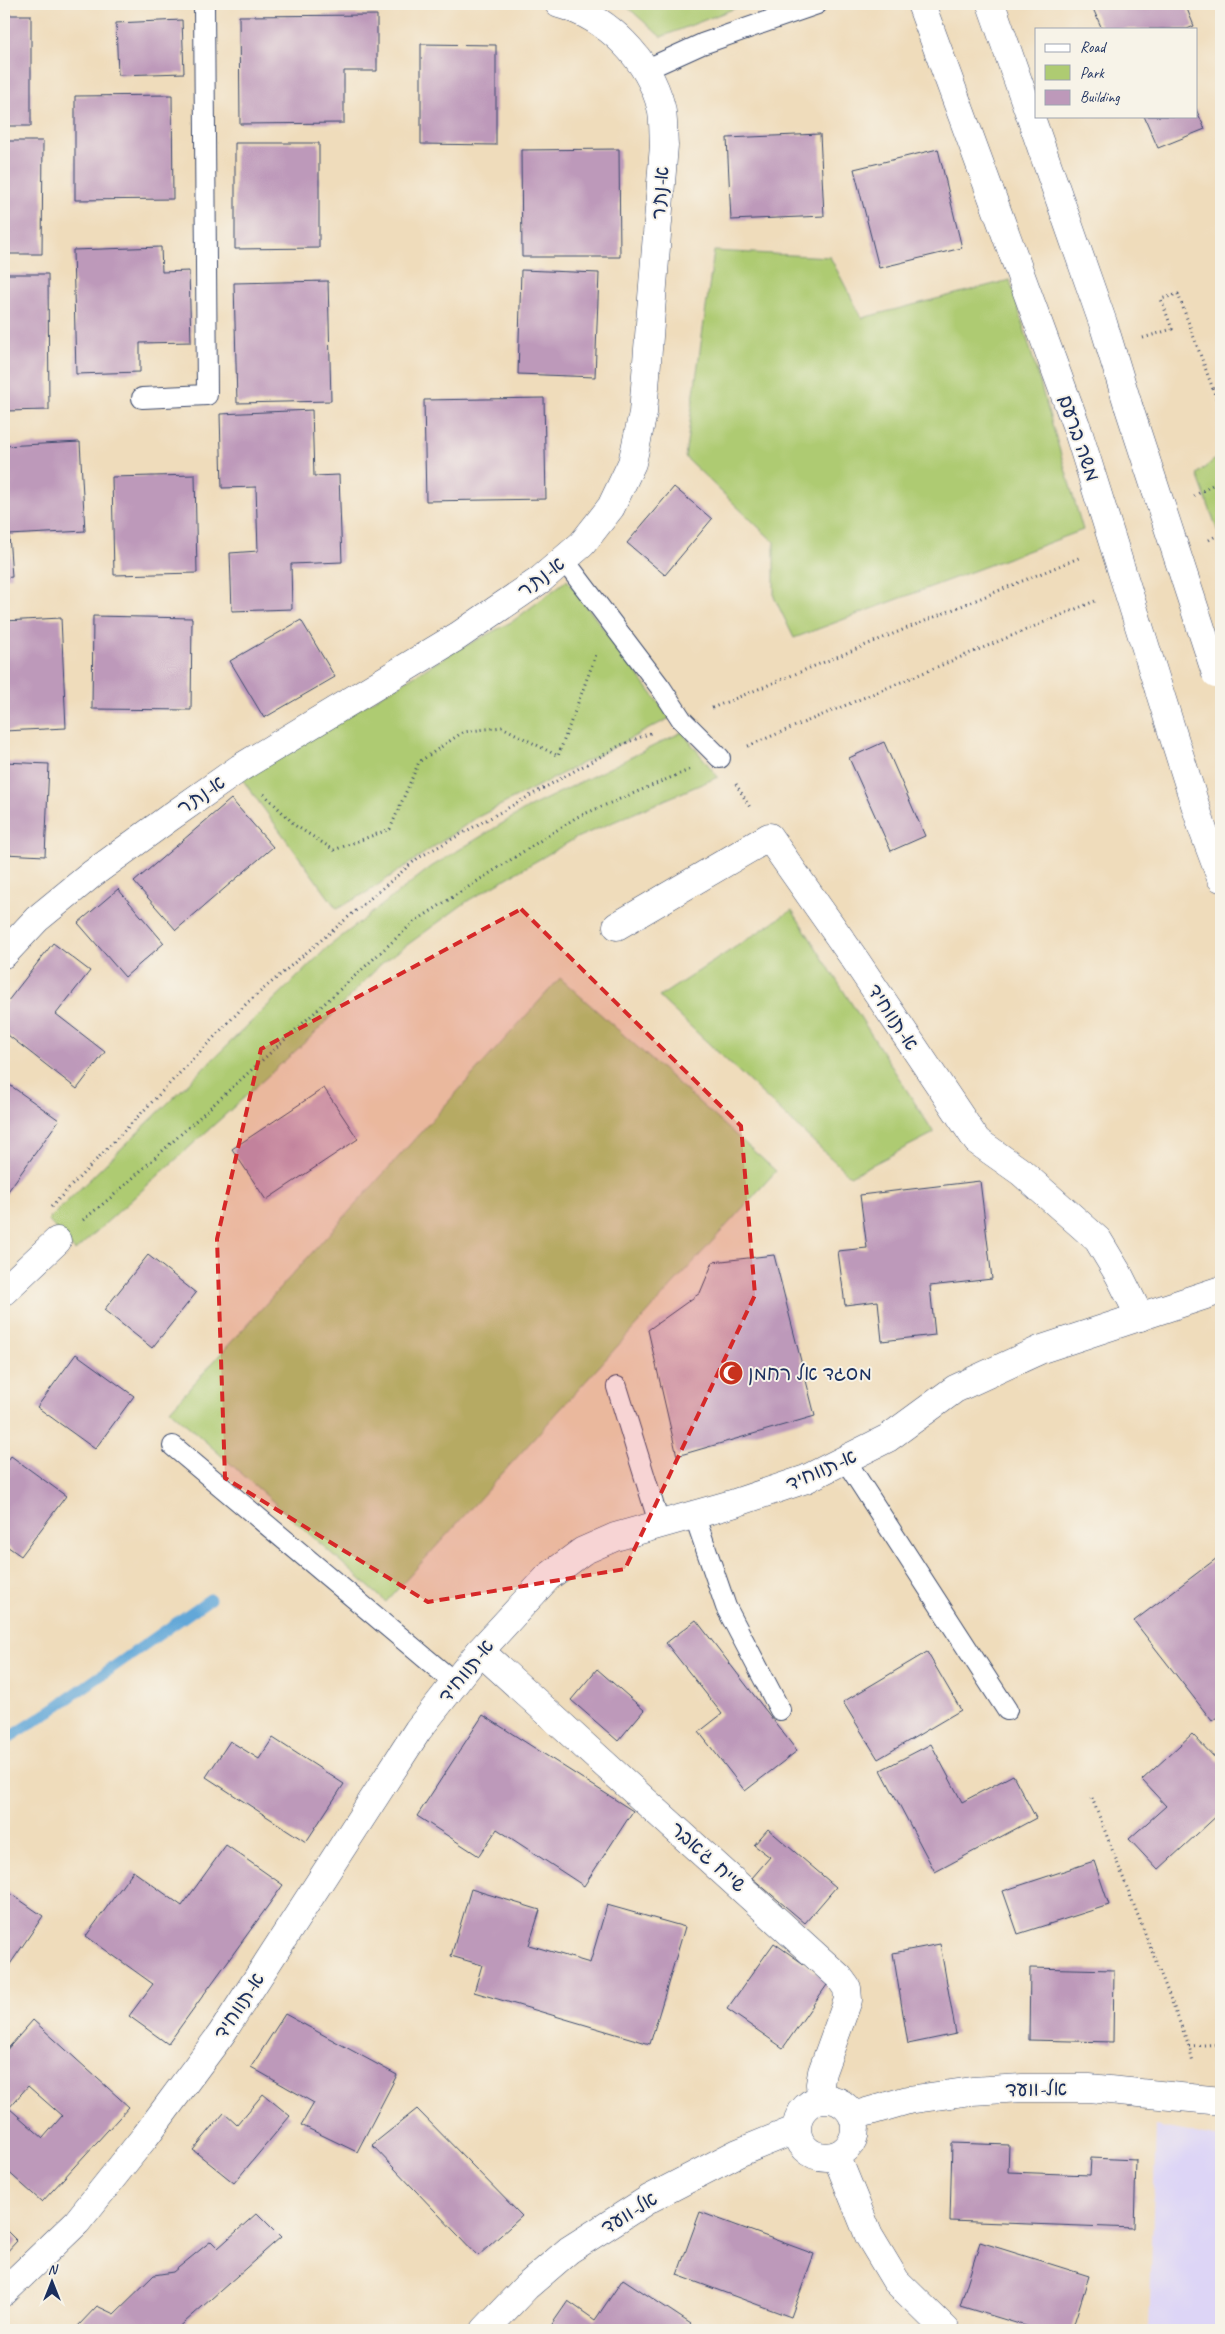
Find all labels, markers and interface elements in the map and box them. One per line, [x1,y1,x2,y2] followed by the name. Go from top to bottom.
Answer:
[1035,28,1198,118] legend
[1080,38,1107,57] text: Road
[1080,64,1105,83] text: Park
[1080,88,1120,107] text: Building
[646,166,674,220] street label: א-נת'ר
[1053,391,1105,485] street label: משה ברעם
[512,551,570,603] street label: א-נת'ר
[172,770,230,820] street label: א-נת'ר
[862,979,924,1055] street label: א-תווחיד
[718,1360,744,1386] mosque icon: מסגד אל רחמן
[748,1361,872,1386] place label: מסגד אל רחמן
[782,1443,860,1497] street label: א-תווחיד
[433,1634,499,1708] street label: א-תווחיד
[665,1816,752,1898] street label: שייח' ג'אבר
[208,1968,270,2044] street label: א-תווחיד
[1005,2076,1067,2102] street label: אל-וועד
[596,2186,662,2240] street label: אל-וועד
[28,2256,78,2306] north arrow
[48,2261,59,2278] text: N

